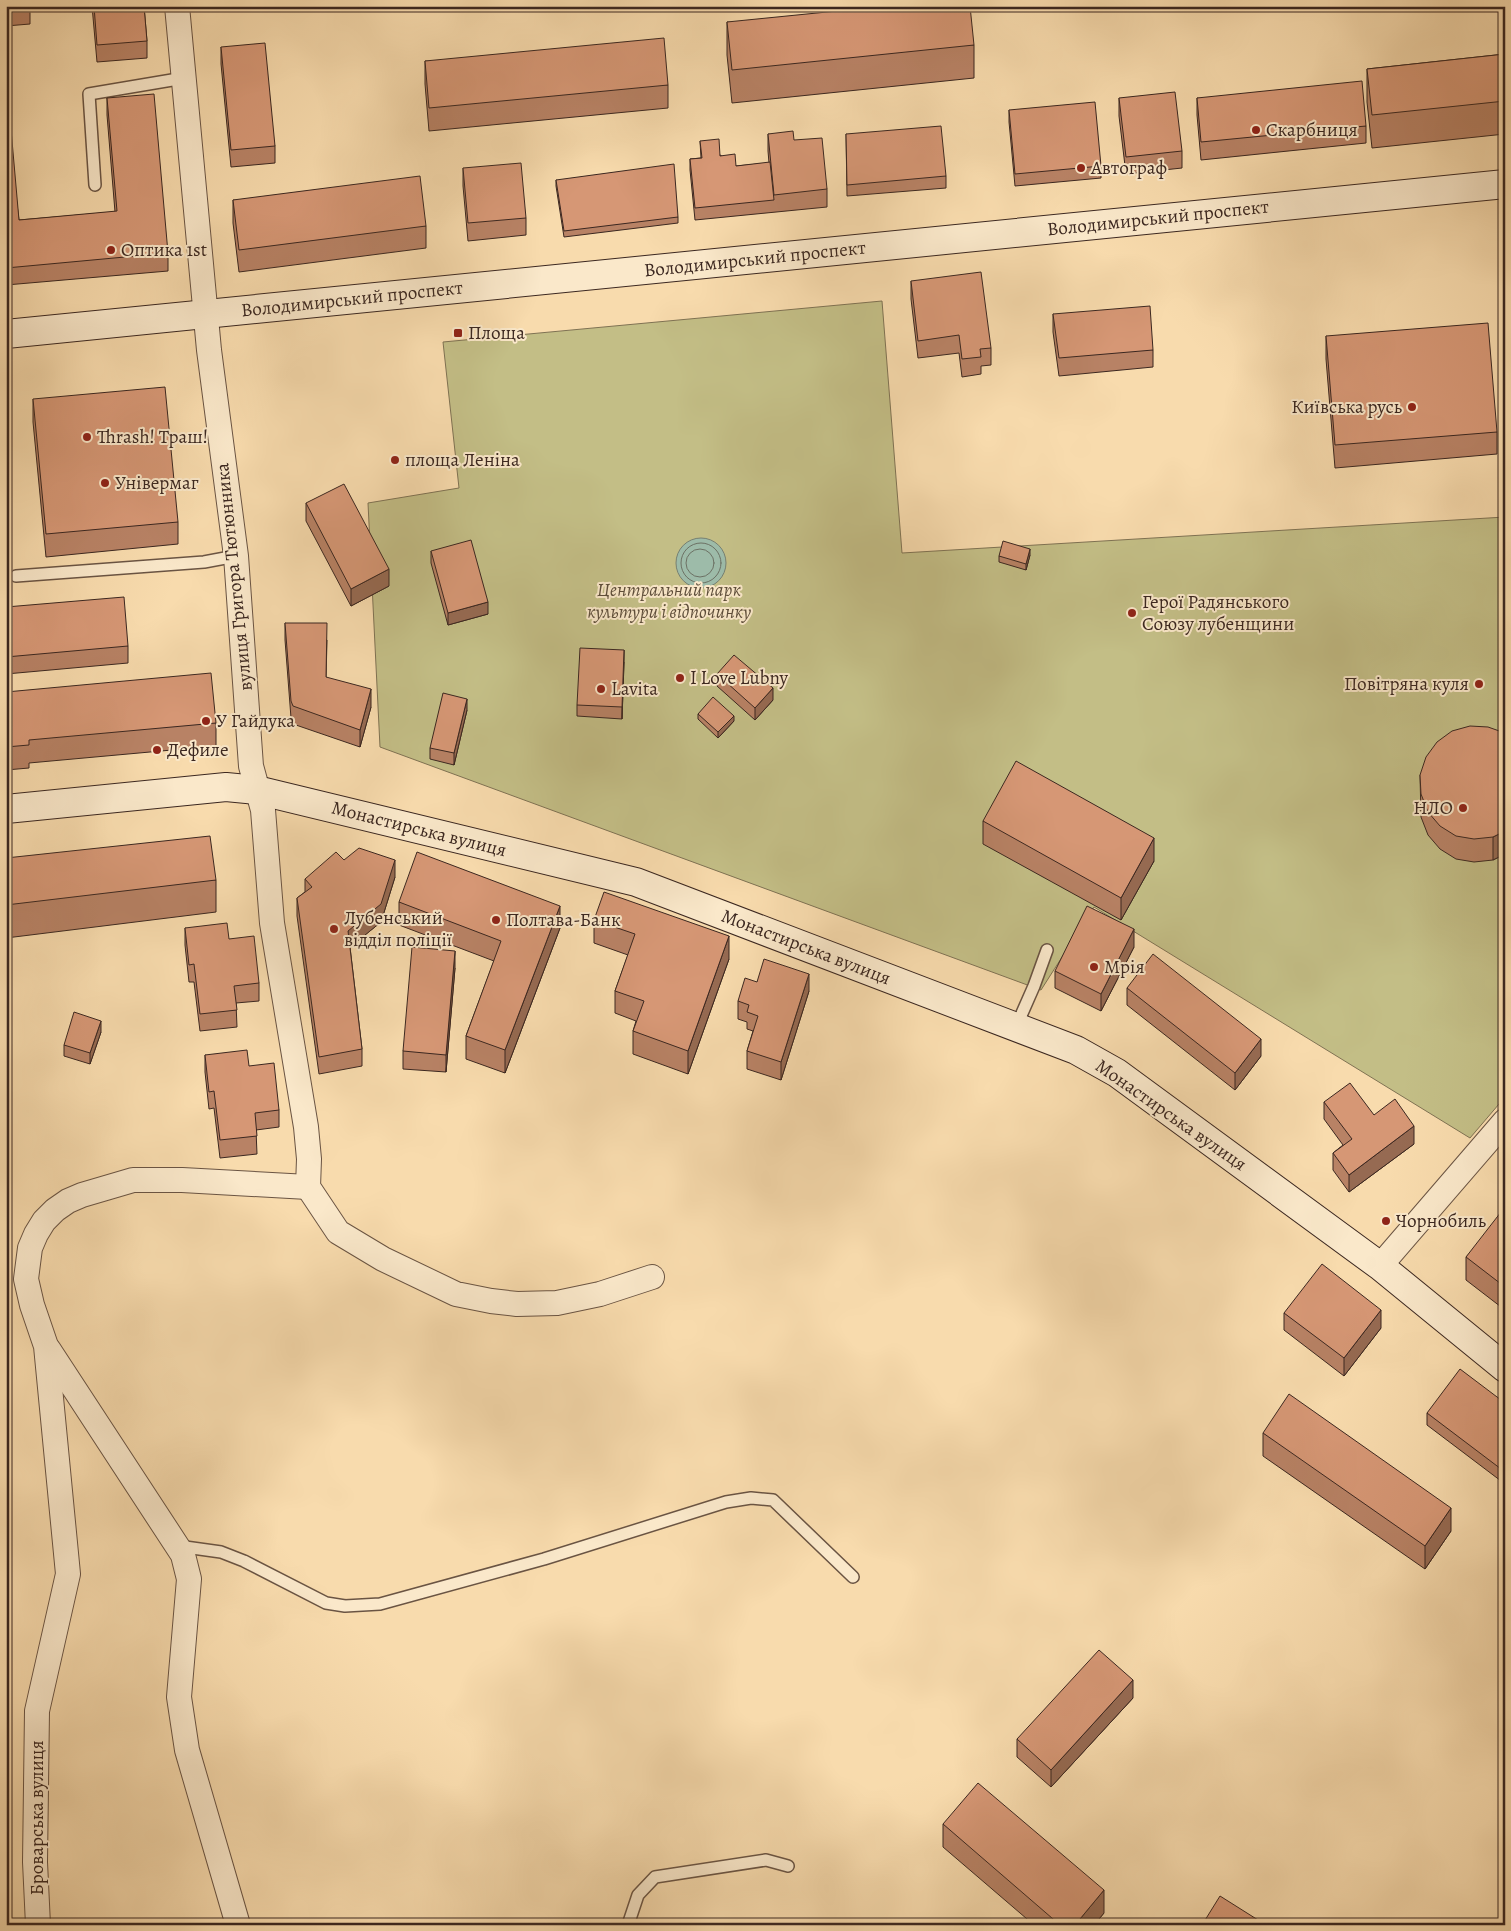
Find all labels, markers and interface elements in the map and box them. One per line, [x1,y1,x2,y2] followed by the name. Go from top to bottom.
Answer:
[1266,117,1358,143] place label: Скарбниця
[1250,124,1262,136] marker: Скарбниця
[1090,155,1167,181] place label: Автограф
[1075,162,1087,174] marker: Автограф
[1046,193,1271,243] street label: Володимирський проспект
[643,234,868,284] street label: Володимирський проспект
[121,237,207,263] place label: Оптика 1st
[105,244,117,256] marker: Оптика 1st
[240,274,465,324] street label: Володимирський проспект
[468,320,525,346] place label: Площа
[452,327,464,339] marker: Площа
[1291,394,1402,420] place label: Київська русь
[1406,401,1418,413] marker: Київська русь
[97,424,208,450] place label: Thrash! Траш!
[81,431,93,443] marker: Thrash! Траш!
[405,447,520,473] place label: площа Леніна
[389,454,401,466] marker: площа Леніна
[209,461,259,692] street label: вулиця Григора Тютюнника
[115,470,199,496] place label: Універмаг
[99,477,111,489] marker: Універмаг
[587,577,751,625] park label: Центральний парк культури і відпочинку
[1142,589,1294,637] place label: Герої Радянського Союзу лубенщини
[1126,607,1138,619] marker: Герої Радянського Союзу лубенщини
[690,665,788,691] place label: I Love Lubny
[1344,671,1469,697] place label: Повітряна куля
[674,672,686,684] marker: I Love Lubny
[611,676,658,702] place label: Lavita
[1473,678,1485,690] marker: Повітряна куля
[595,683,607,695] marker: Lavita
[216,708,295,734] place label: У Гайдука
[200,715,212,727] marker: У Гайдука
[167,737,229,763] place label: Дефиле
[151,744,163,756] marker: Дефиле
[329,795,509,863] street label: Монастирська вулиця
[1413,795,1453,821] place label: НЛО
[1457,802,1469,814] marker: НЛО
[718,903,894,991] street label: Монастирська вулиця
[344,905,453,953] place label: Лубенський відділ поліції
[506,907,621,933] place label: Полтава-Банк
[490,914,502,926] marker: Полтава-Банк
[328,923,340,935] marker: Лубенський відділ поліції
[1104,954,1145,980] place label: Мрія
[1088,961,1100,973] marker: Мрія
[1090,1053,1252,1177] street label: Монастирська вулиця
[1396,1208,1486,1234] place label: Чорнобиль
[1380,1215,1392,1227] marker: Чорнобиль
[24,1740,50,1896] street label: Броварська вулиця

